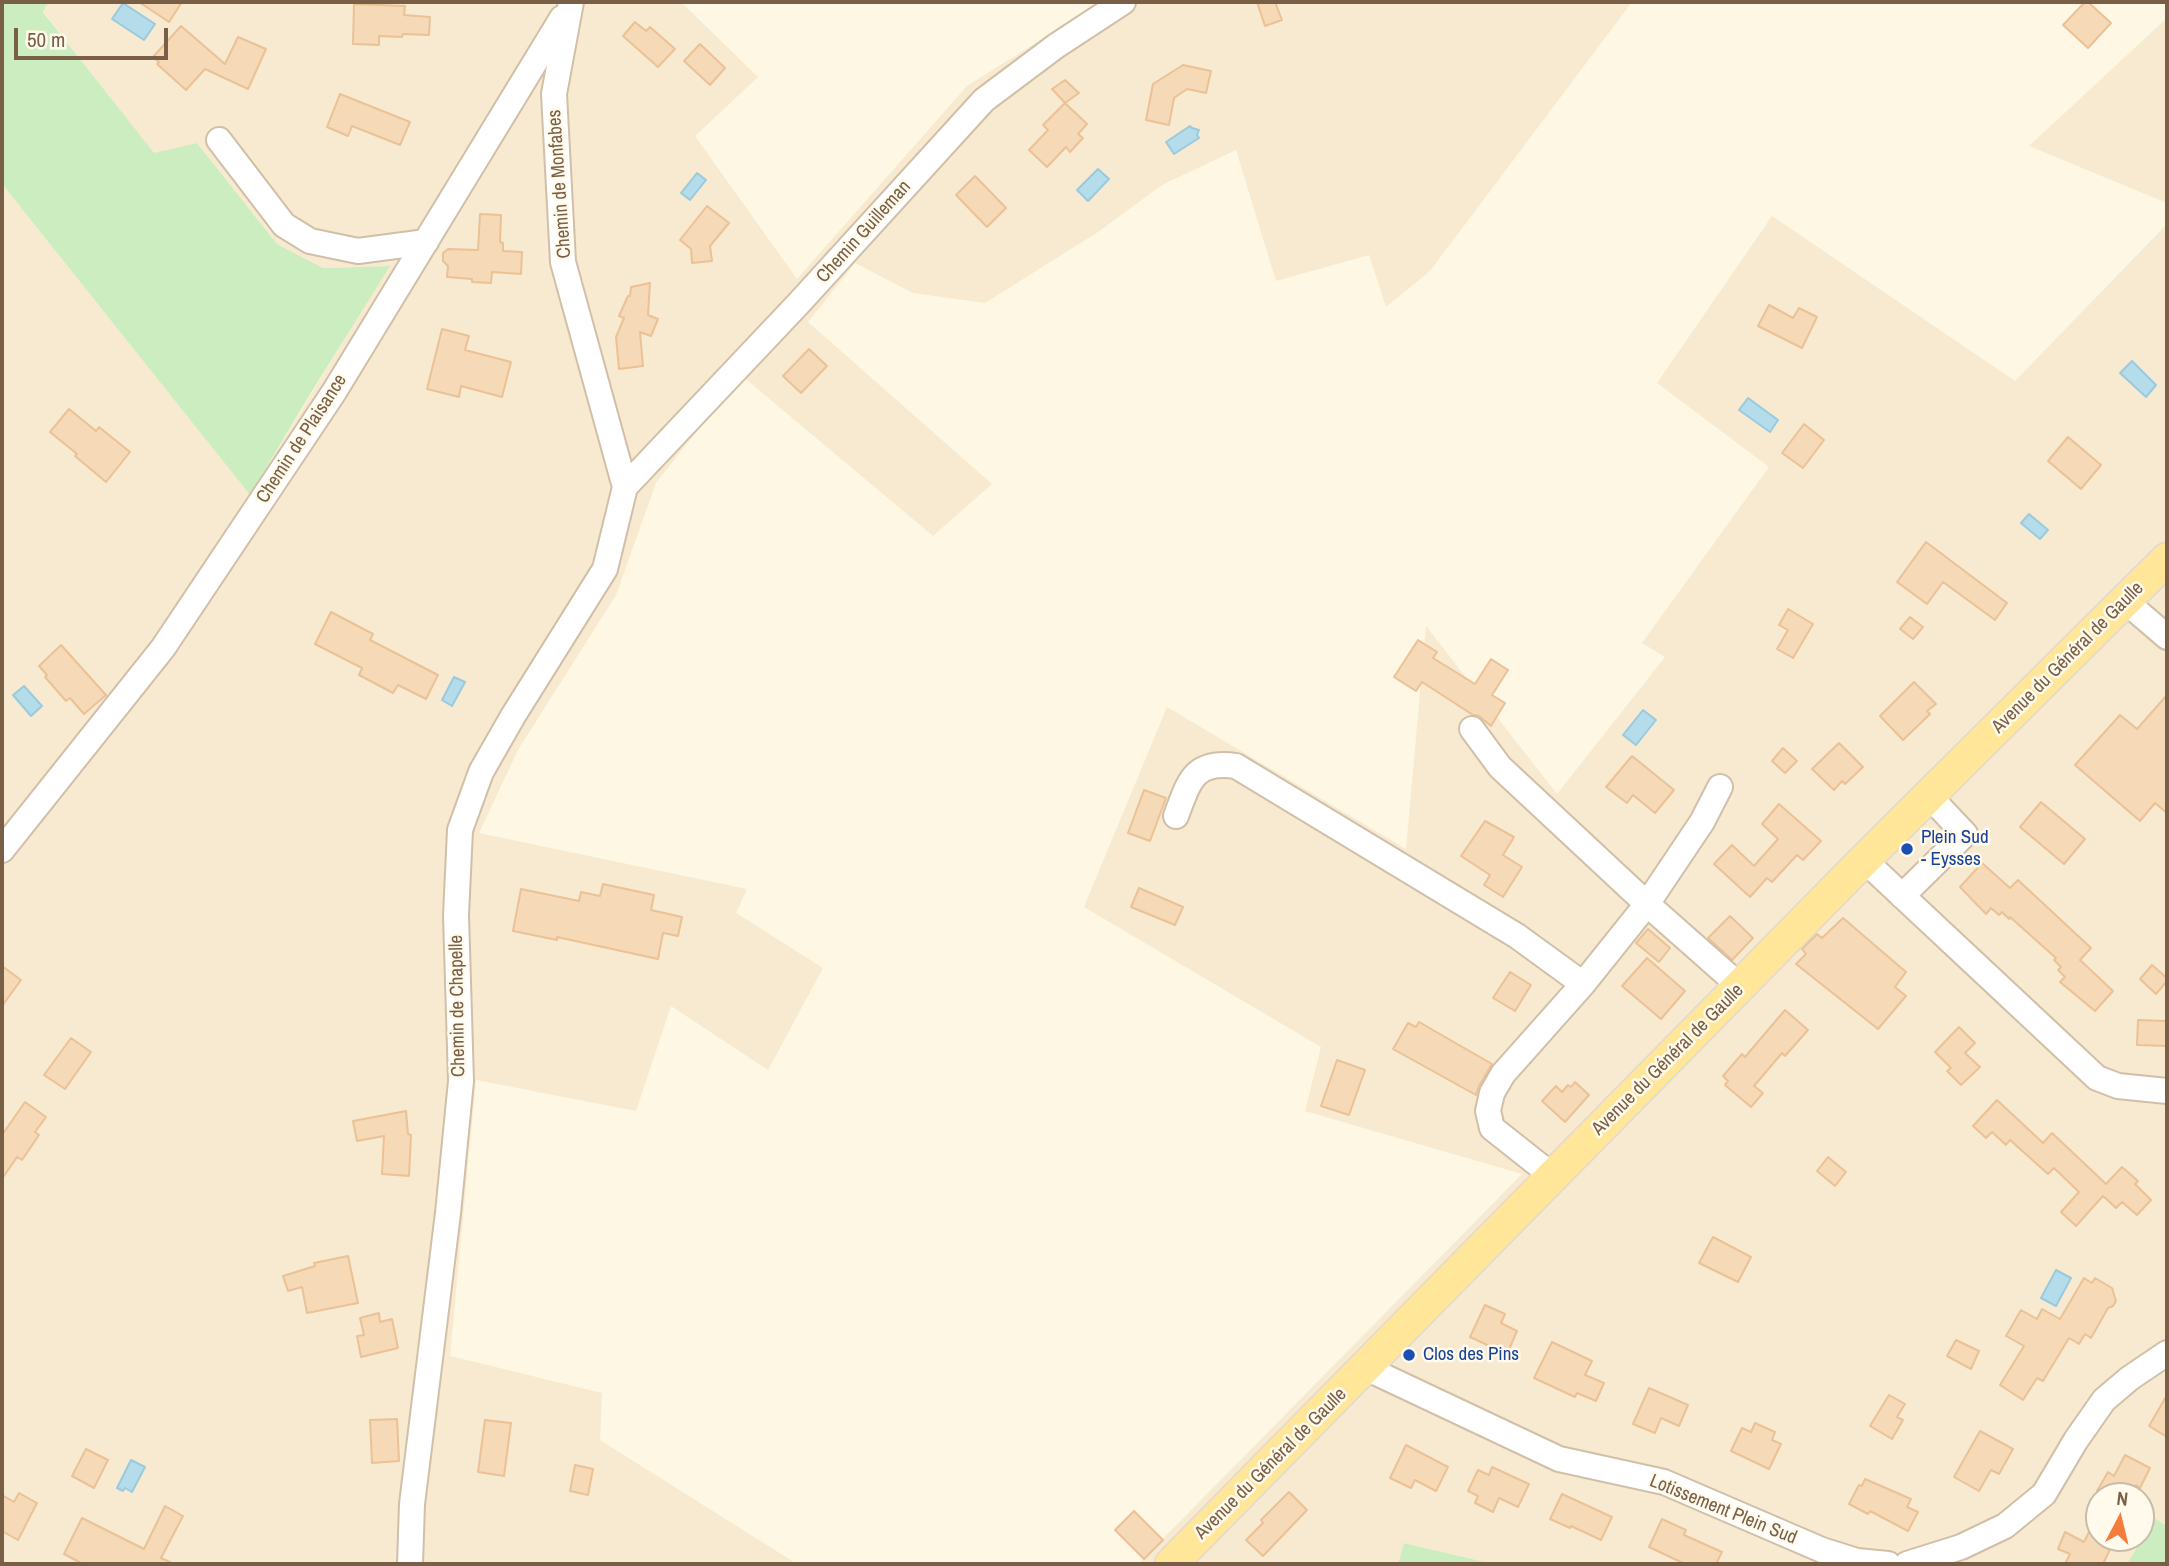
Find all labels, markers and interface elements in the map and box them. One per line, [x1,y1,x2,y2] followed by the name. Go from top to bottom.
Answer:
[18,14,172,58] scale bar
[27,25,65,54] text: 50 m
[543,109,577,259] street label: Chemin de Monfabes
[812,176,916,288] street label: Chemin Guilleman
[252,370,352,508] street label: Chemin de Plaisance
[1987,577,2149,739] street label: Avenue du Général de Gaulle
[1921,827,1989,871] place label: Plein Sud - Eysses
[1899,841,1915,857] marker: Plein Sud - Eysses
[445,935,471,1077] street label: Chemin de Chapelle
[1587,979,1749,1141] street label: Avenue du Général de Gaulle
[1423,1344,1519,1366] place label: Clos des Pins
[1401,1347,1417,1363] marker: Clos des Pins
[1190,1383,1352,1545] street label: Avenue du Général de Gaulle
[1646,1470,1800,1550] street label: Lotissement Plein Sud
[2085,1482,2155,1552] north arrow
[2115,1485,2129,1512] text: N

